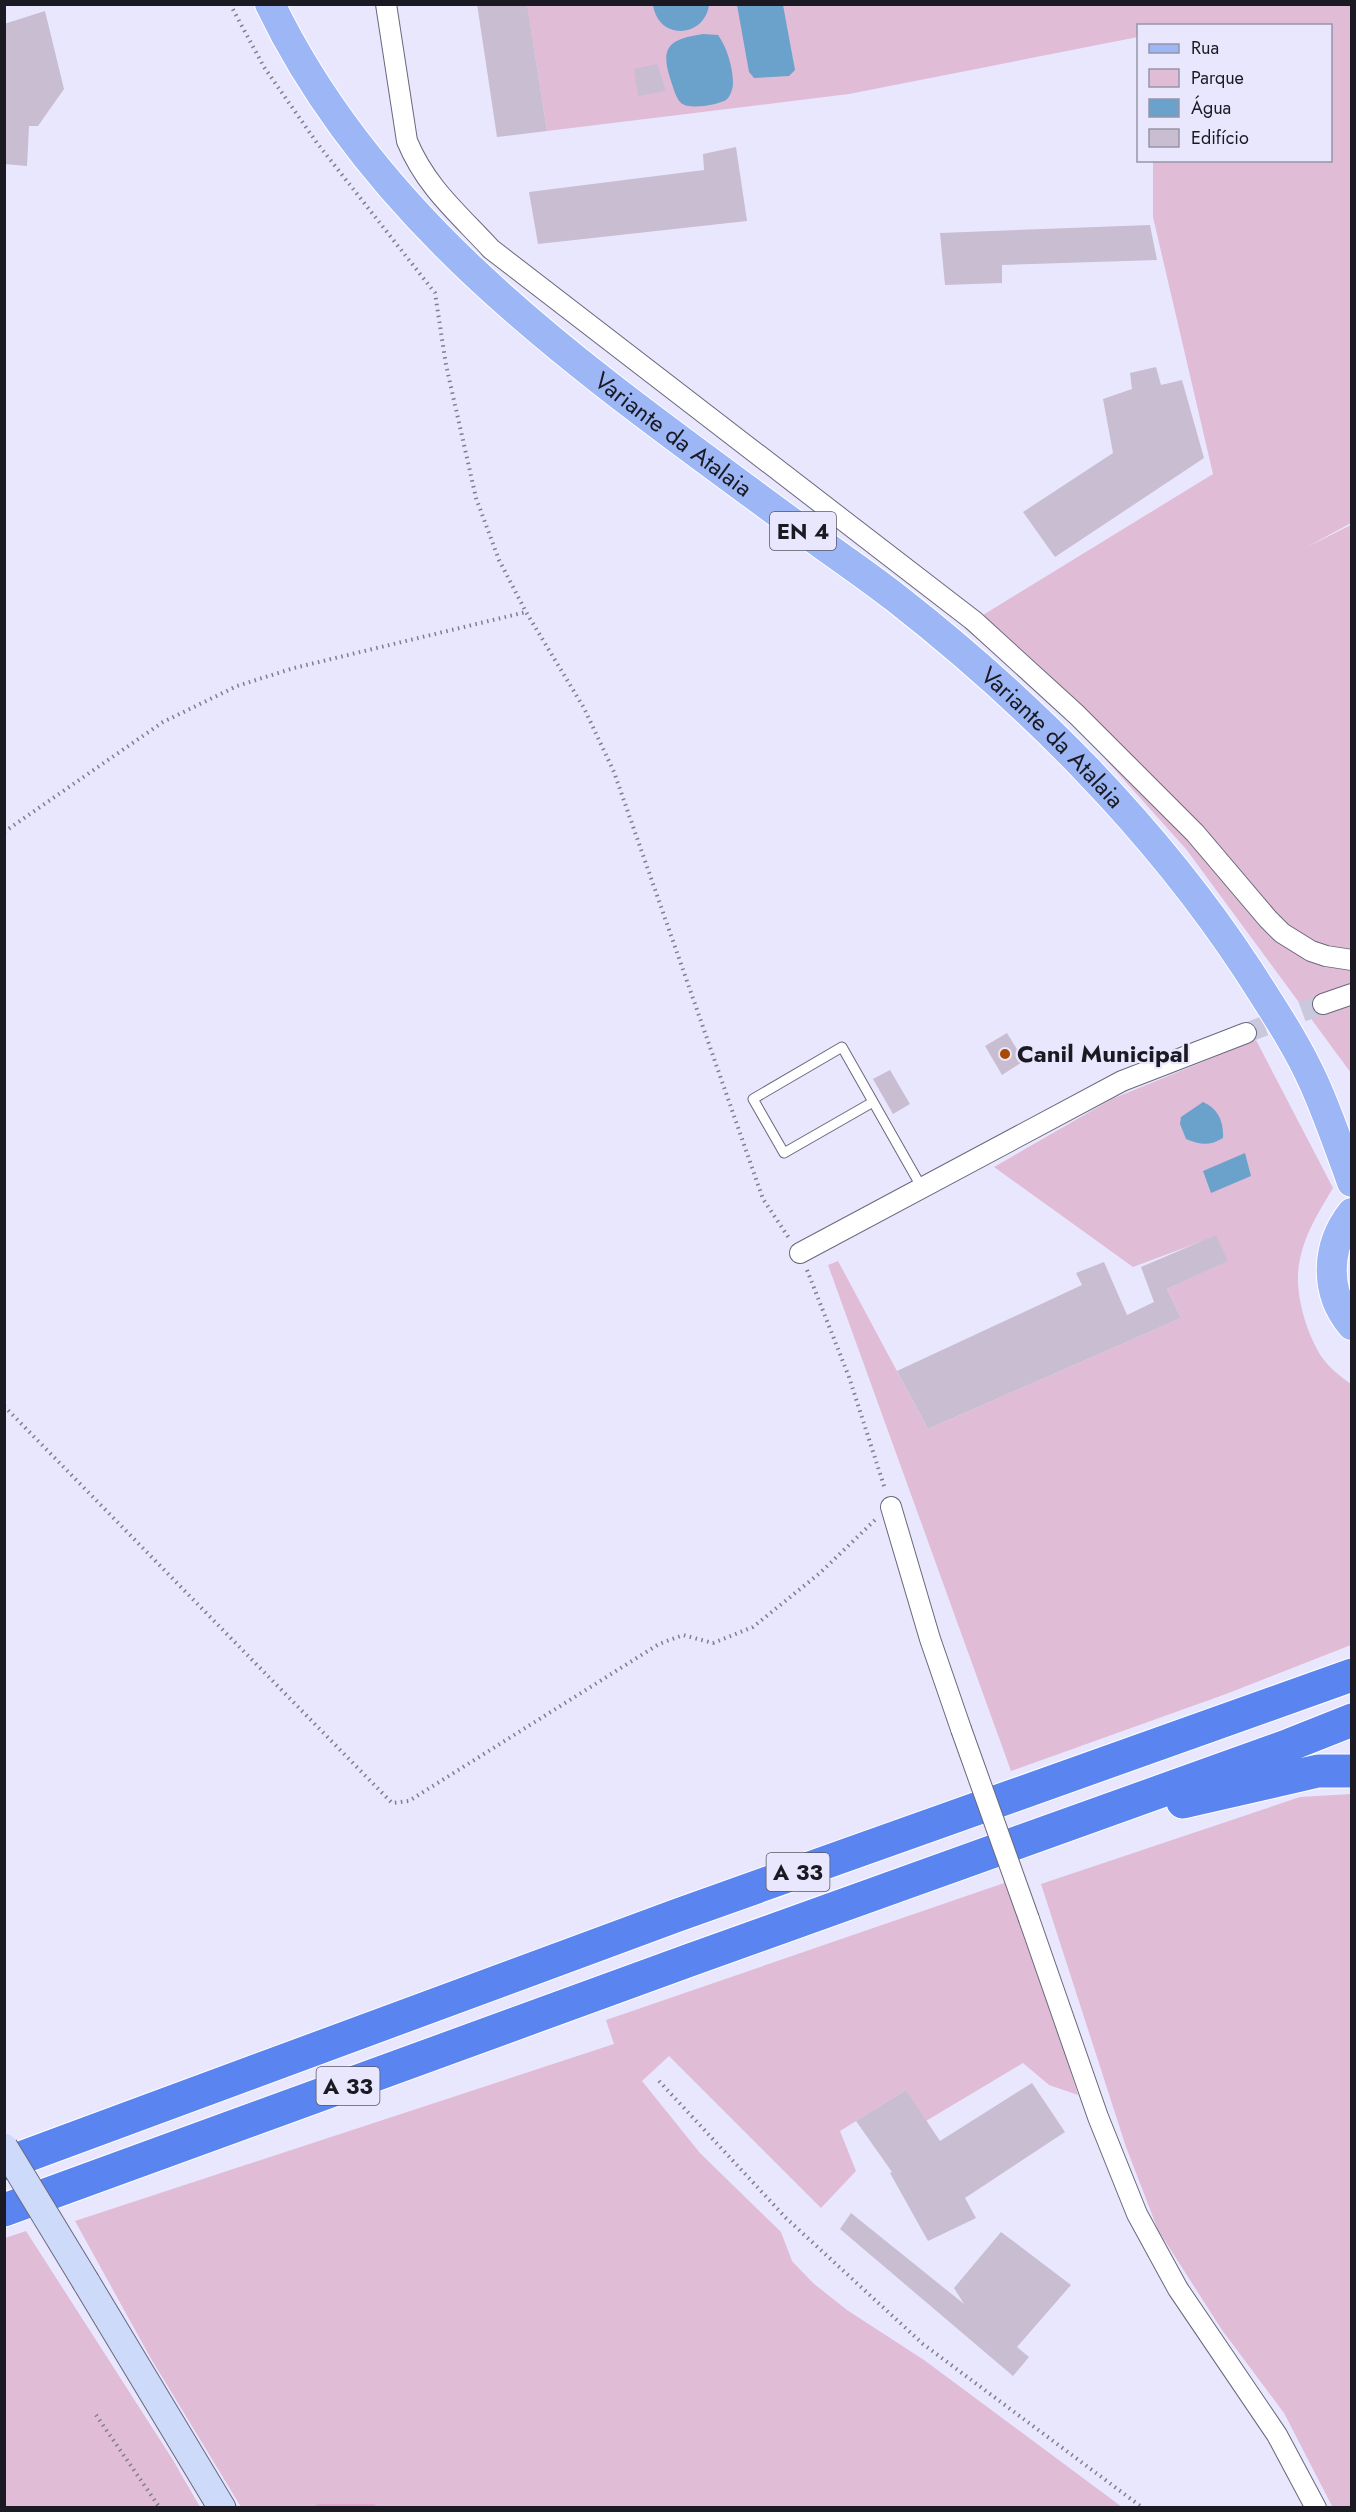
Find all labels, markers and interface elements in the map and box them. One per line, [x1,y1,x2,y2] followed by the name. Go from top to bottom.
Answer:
[1137,24,1332,162] legend
[1191,35,1219,61] text: Rua
[1191,65,1244,91] text: Parque
[1191,95,1231,121] text: Água
[1191,125,1249,151] text: Edifício
[587,363,760,505] street label: Variante da Atalaia
[770,512,836,550] road number: EN 4
[973,658,1133,816] street label: Variante da Atalaia
[1017,1036,1189,1071] place label: Canil Municipal
[998,1047,1012,1061] marker: Canil Municipal
[766,1853,830,1891] road number: A 33
[316,2067,380,2105] road number: A 33

